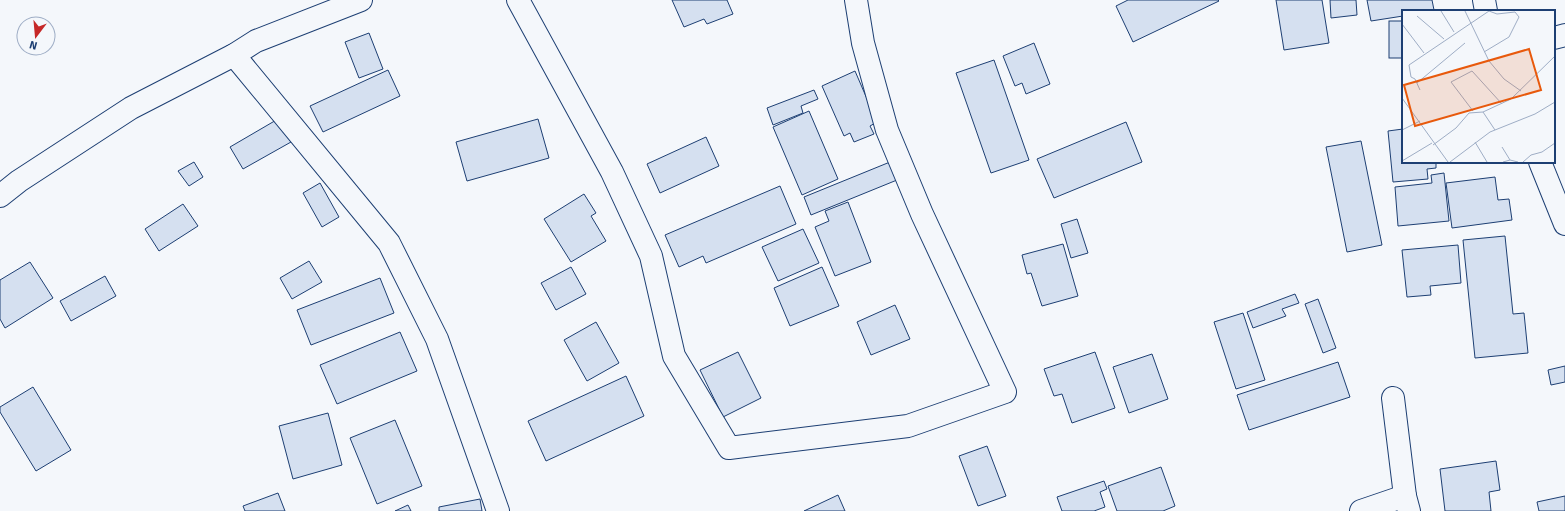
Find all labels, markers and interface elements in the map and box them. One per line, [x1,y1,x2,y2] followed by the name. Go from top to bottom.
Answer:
[1402,10,1555,163] inset map
[16,16,56,56] north arrow
[28,38,39,52] text: N

